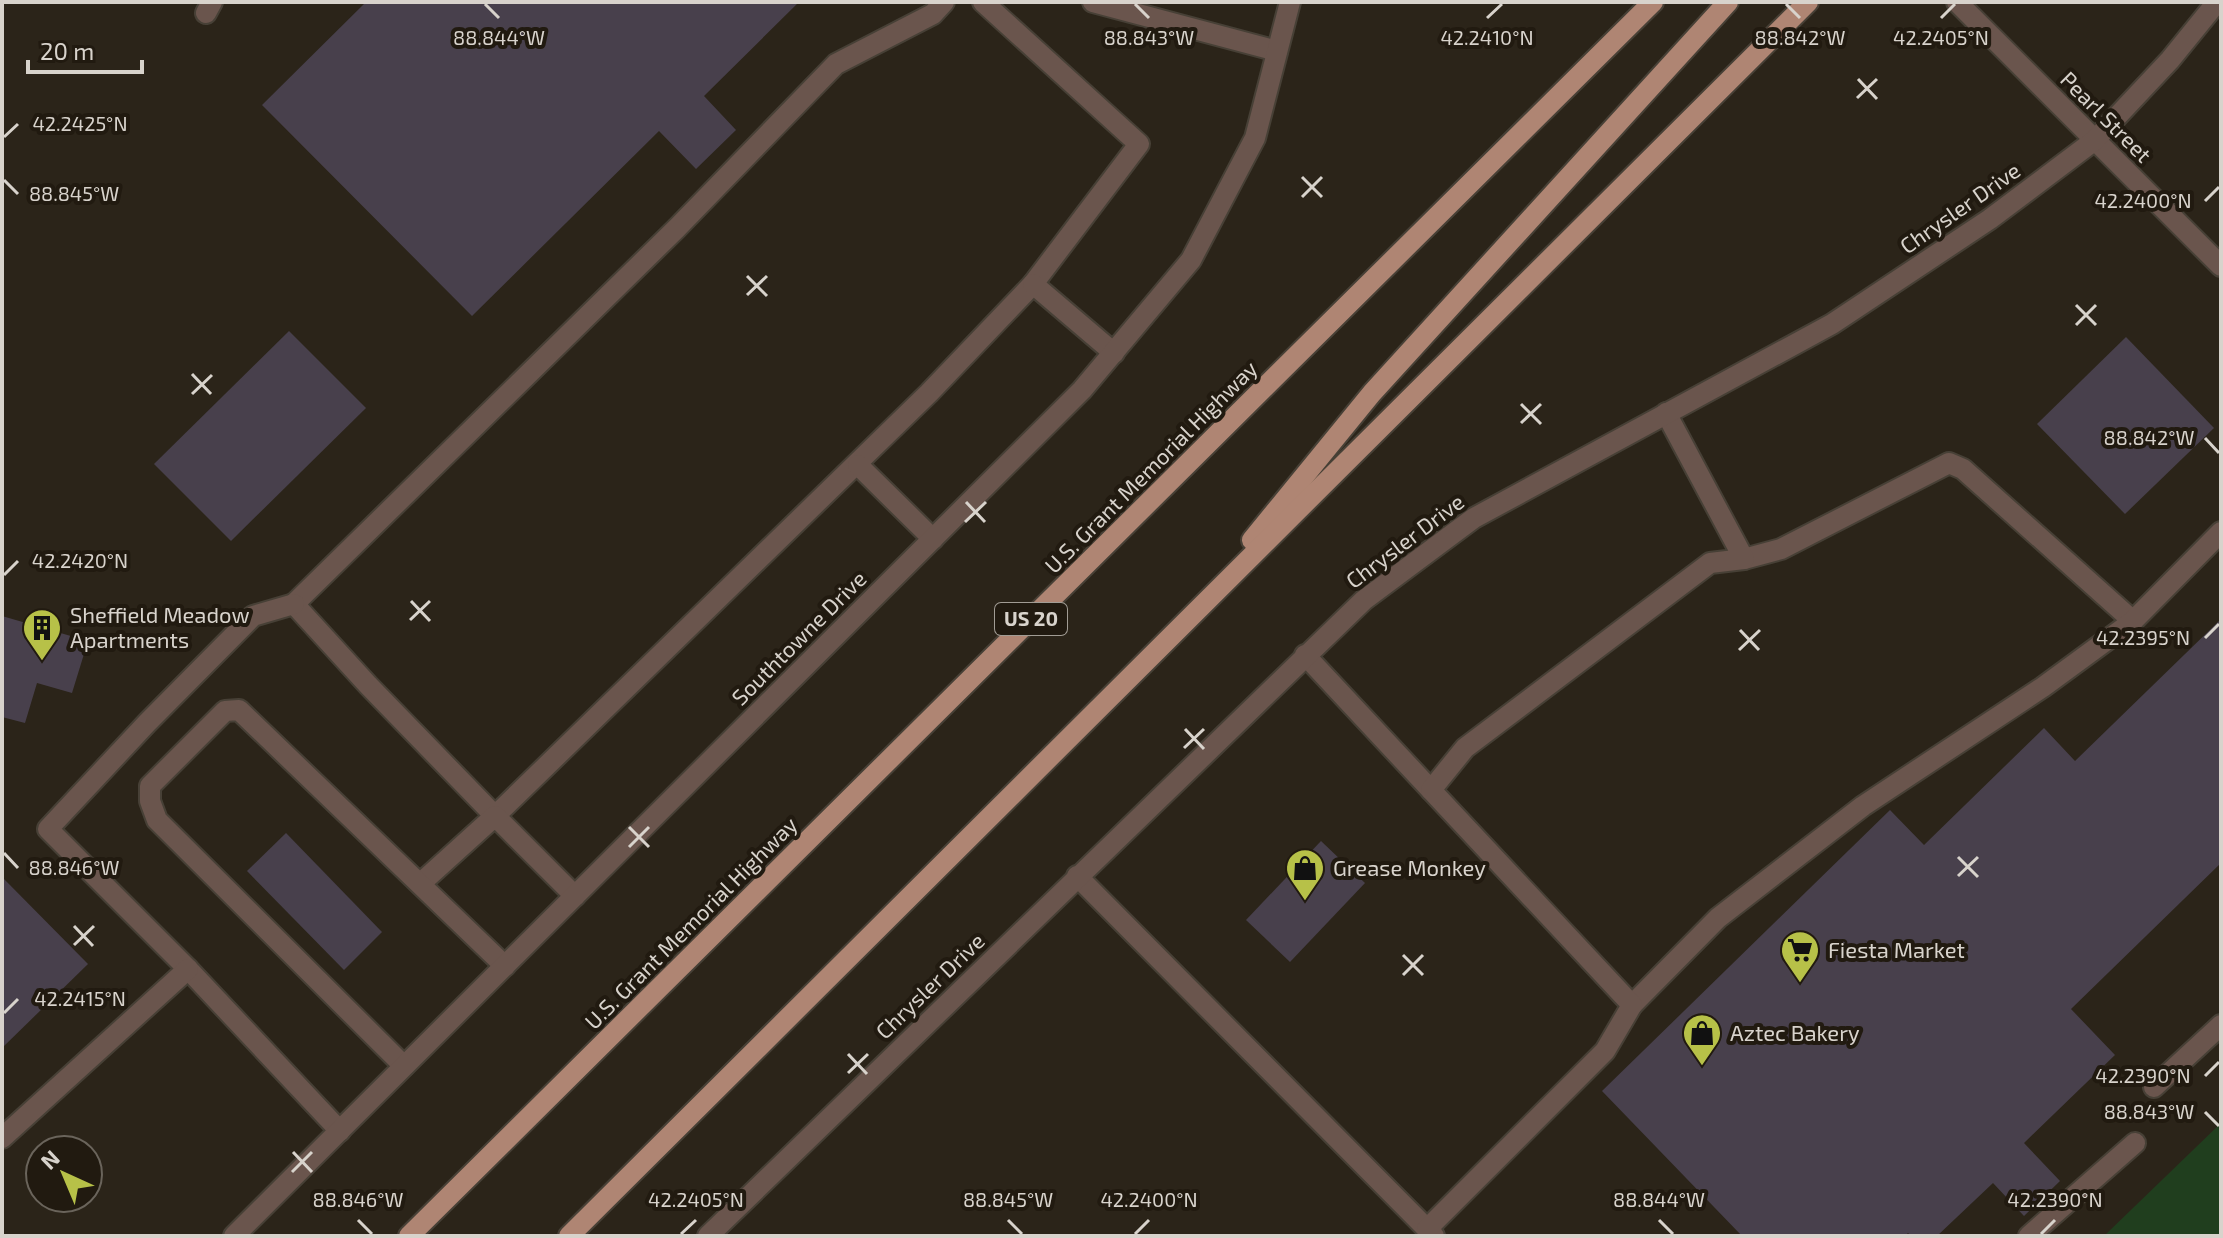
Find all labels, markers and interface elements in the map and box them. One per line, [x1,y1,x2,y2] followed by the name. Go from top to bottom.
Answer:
[28,24,142,74] scale bar
[453,25,545,49] text: 88.844°W
[1104,25,1194,49] text: 88.843°W
[1440,25,1534,49] text: 42.2410°N
[1755,25,1845,49] text: 88.842°W
[1893,25,1989,49] text: 42.2405°N
[40,36,94,65] text: 20 m
[2056,66,2157,167] street label: Pearl Street
[33,111,127,135] text: 42.2425°N
[1894,156,2025,258] street label: Chrysler Drive
[29,181,119,205] text: 88.845°W
[2094,188,2192,212] text: 42.2400°N
[1039,354,1262,578] street label: U.S. Grant Memorial Highway
[2104,425,2194,449] text: 88.842°W
[1340,487,1468,593] street label: Chrysler Drive
[32,548,128,572] text: 42.2420°N
[726,565,871,710] street label: Southtowne Drive
[70,601,250,652] place label: Sheffield Meadow Apartments
[995,603,1067,635] road number: US 20
[21,607,63,662] building icon: Sheffield Meadow Apartments
[2096,625,2190,649] text: 42.2395°N
[579,810,802,1034] street label: U.S. Grant Memorial Highway
[1284,847,1326,902] shop icon: Grease Monkey
[1333,854,1486,880] place label: Grease Monkey
[29,855,120,879] text: 88.846°W
[870,927,989,1044] street label: Chrysler Drive
[1779,929,1821,984] supermarket icon: Fiesta Market
[1828,936,1965,962] place label: Fiesta Market
[34,986,126,1010] text: 42.2415°N
[1681,1012,1723,1067] shop icon: Aztec Bakery
[1730,1019,1860,1045] place label: Aztec Bakery
[2095,1063,2191,1087] text: 42.2390°N
[2104,1099,2194,1123] text: 88.843°W
[24,1134,104,1214] north arrow
[35,1144,64,1174] text: N
[313,1187,404,1211] text: 88.846°W
[648,1187,744,1211] text: 42.2405°N
[963,1187,1053,1211] text: 88.845°W
[1100,1187,1198,1211] text: 42.2400°N
[1613,1187,1705,1211] text: 88.844°W
[2007,1187,2103,1211] text: 42.2390°N

